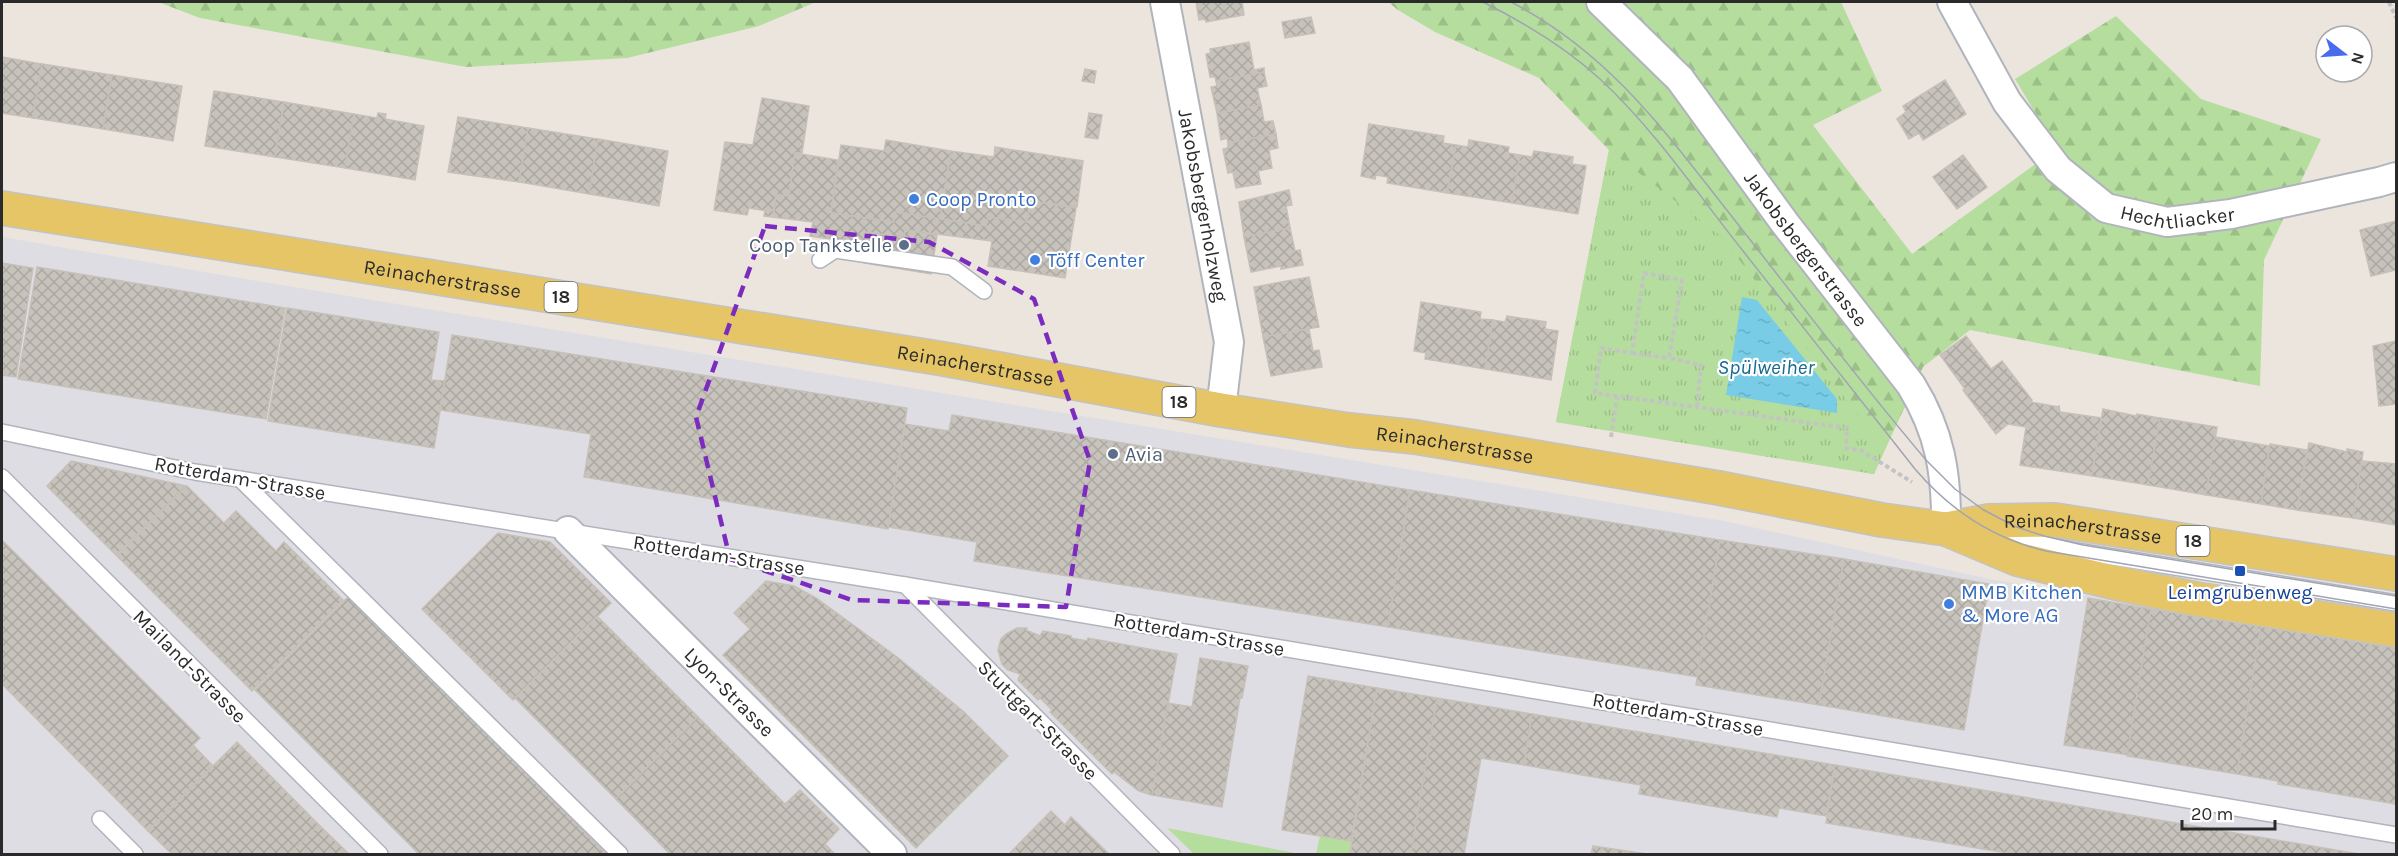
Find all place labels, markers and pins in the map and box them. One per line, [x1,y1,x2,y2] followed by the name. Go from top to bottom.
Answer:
[926,188,1036,211] place label: Coop Pronto
[907,192,921,206] marker: Coop Pronto
[749,234,892,257] place label: Coop Tankstelle
[897,238,911,252] marker: Coop Tankstelle
[1047,249,1145,272] place label: Töff Center
[1028,253,1042,267] marker: Töff Center
[1125,443,1163,466] place label: Avia
[1106,447,1120,461] marker: Avia
[2233,564,2247,578] marker: Leimgrubenweg
[1961,581,2082,627] place label: MMB Kitchen & More AG
[2167,581,2313,604] place label: Leimgrubenweg
[1942,597,1956,611] marker: MMB Kitchen & More AG

